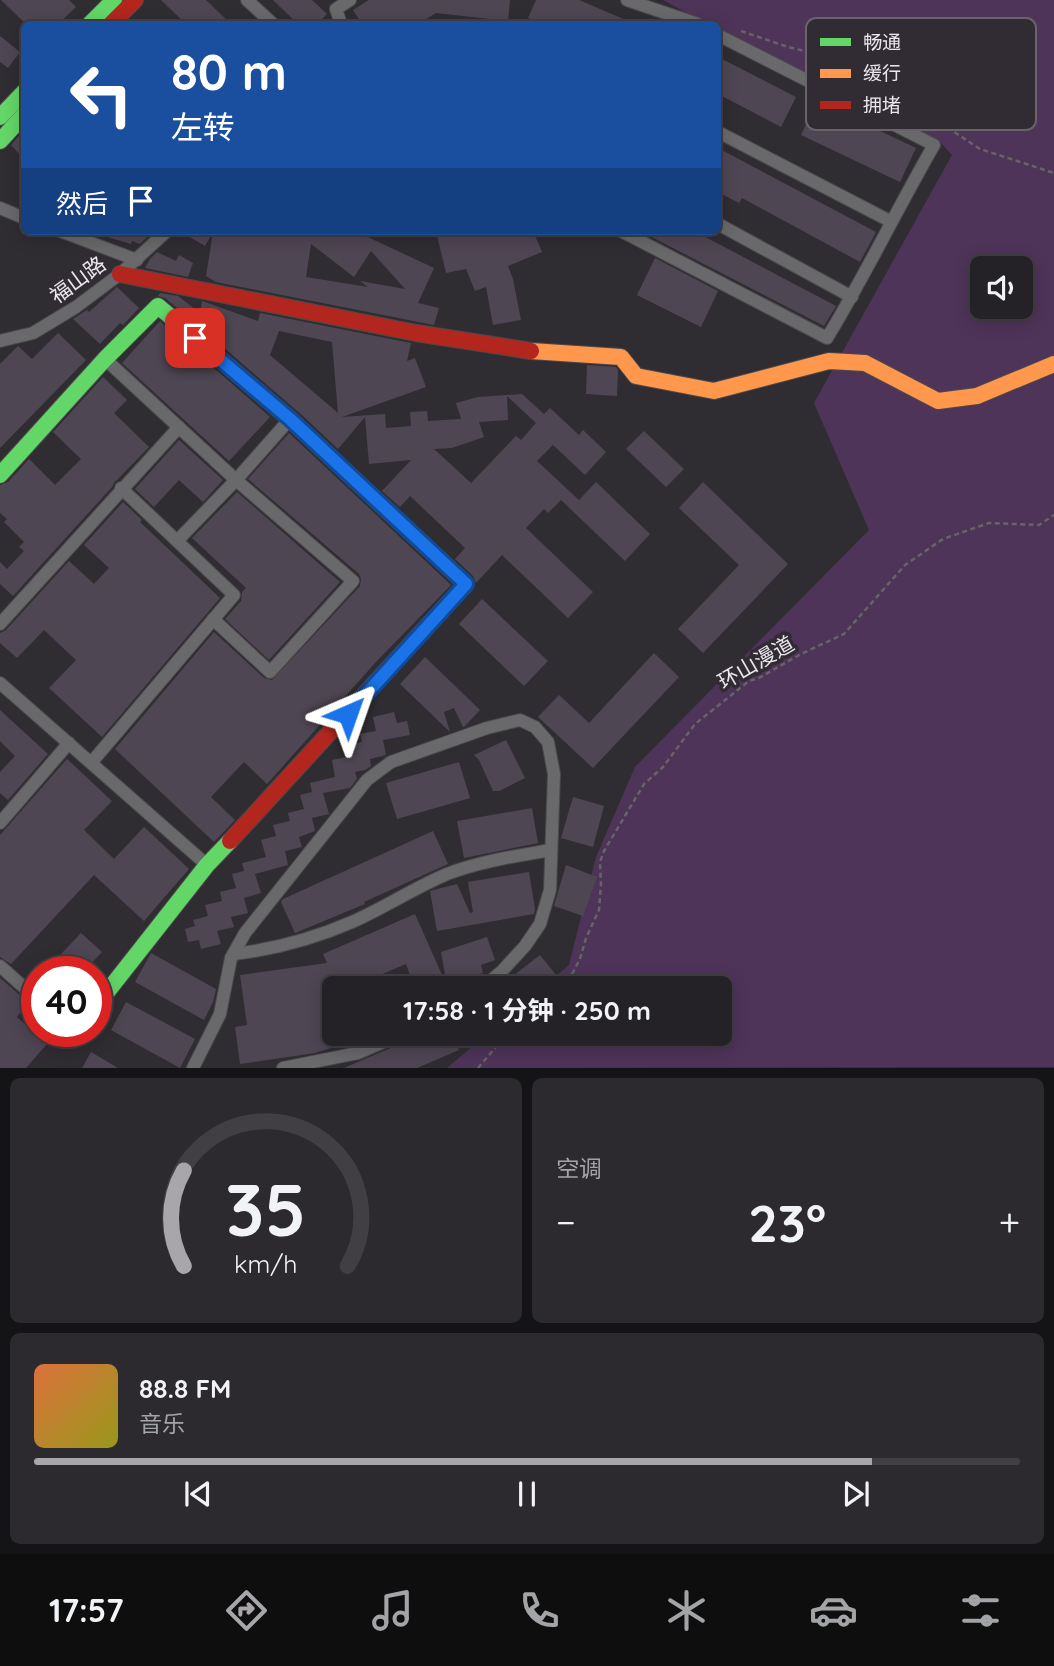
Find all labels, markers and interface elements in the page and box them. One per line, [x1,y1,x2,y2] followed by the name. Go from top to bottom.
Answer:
[806,18,1036,130] legend
[863,30,901,54] text: 畅通
[171,41,287,102] text: 80 m
[56,49,147,140] icon: left
[863,61,901,85] text: 缓行
[863,93,901,117] text: 拥堵
[171,107,235,147] text: 左转
[122,182,160,220] icon: arrive
[56,187,108,220] text: 然后
[44,250,111,308] street label: 福山路
[970,256,1033,319] map controls
[970,256,1033,319] button: sound
[165,308,225,368] pin
[176,319,214,357] icon: arrive
[713,630,798,694] street label: 环山漫道
[311,677,385,751] position arrow
[21,956,112,1047] speed limit sign: 40
[403,994,651,1027] text: 17:58 · 1 分钟 · 250 m
[556,1154,602,1183] text: 空调
[225,1164,307,1255] text: 35
[748,1190,826,1255] text: 23°
[556,1198,576,1246] text: −
[999,1198,1020,1246] text: +
[234,1248,298,1279] text: km/h
[139,1372,231,1405] text: 88.8 FM
[139,1409,185,1438] text: 音乐
[179,1475,217,1513] icon: previous
[508,1475,546,1513] icon: pause
[837,1475,875,1513] icon: next
[222,1586,271,1635] icon: directions
[368,1586,417,1635] icon: music
[515,1586,564,1635] icon: phone
[662,1586,711,1635] icon: climate
[809,1586,858,1635] icon: car
[956,1586,1005,1635] icon: filters
[49,1590,124,1630] text: 17:57

